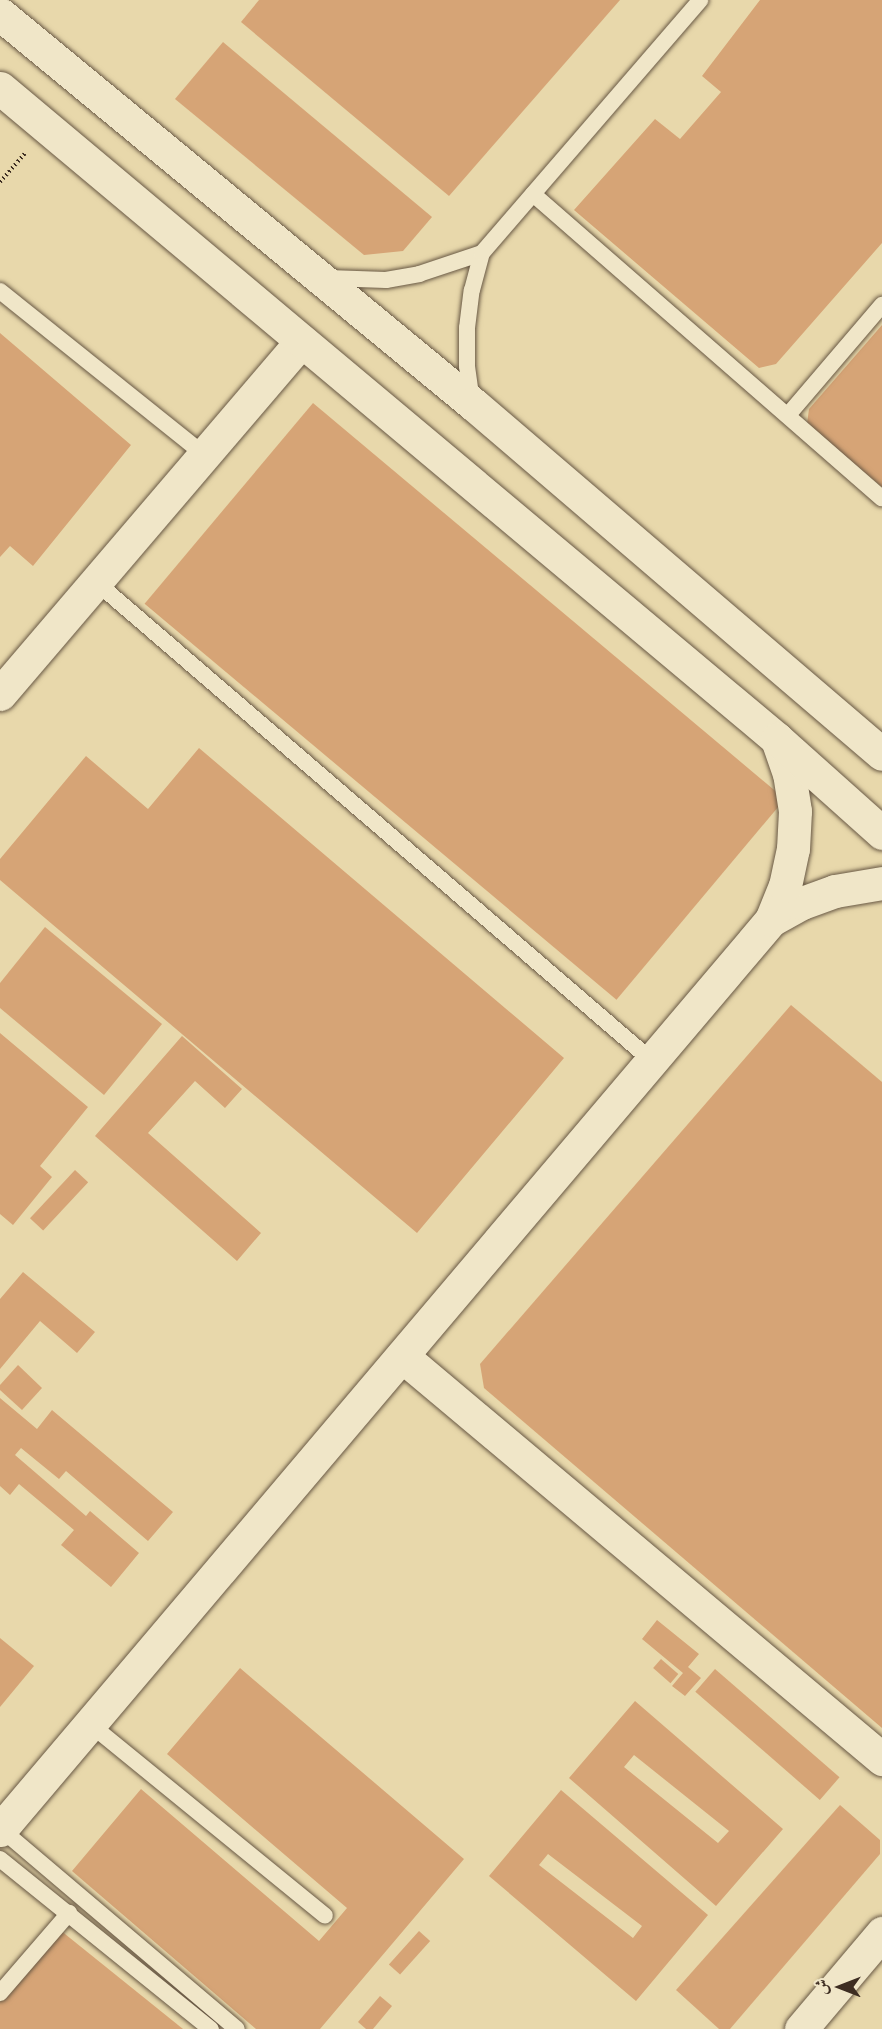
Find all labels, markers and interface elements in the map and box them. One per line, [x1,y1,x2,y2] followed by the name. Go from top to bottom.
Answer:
[810,1957,870,2017] north arrow
[812,1979,831,1995] text: ش

